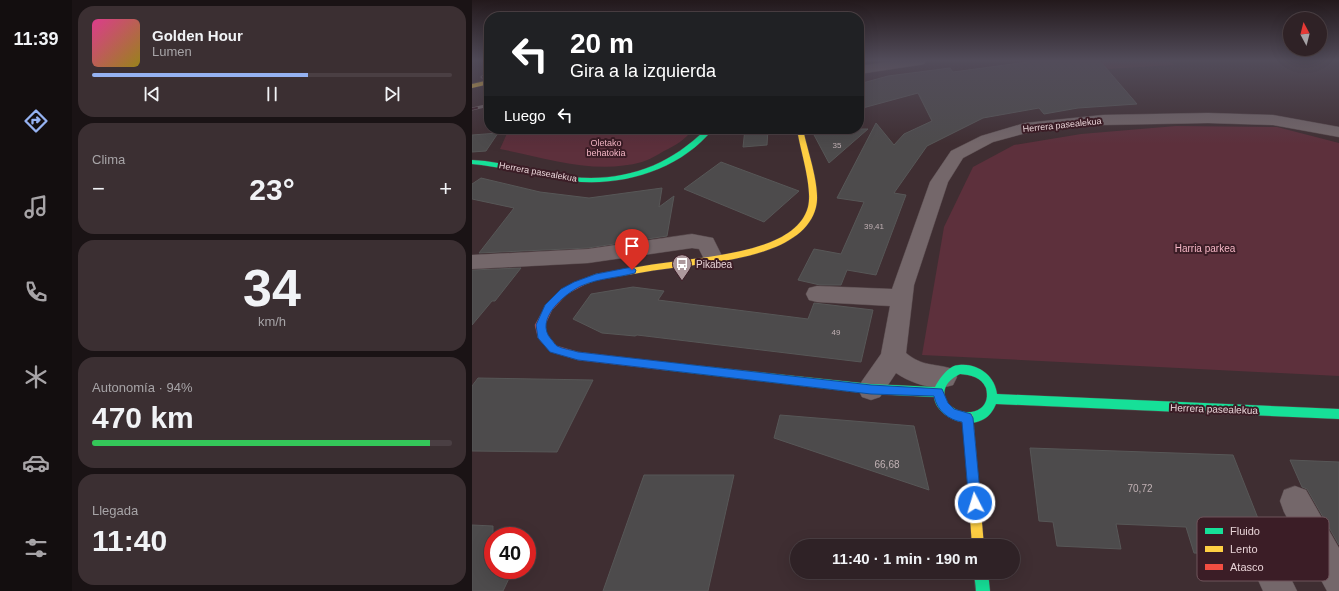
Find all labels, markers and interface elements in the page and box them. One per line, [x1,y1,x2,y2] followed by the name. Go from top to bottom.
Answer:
[1283,12,1327,56] north arrow
[1283,12,1327,56] map controls
[152,27,243,44] text: Golden Hour
[504,28,556,80] icon: left
[570,28,634,59] text: 20 m
[13,29,59,49] text: 11:39
[152,44,192,59] text: Lumen
[570,61,716,81] text: Gira a la izquierda
[141,83,163,105] icon: previous
[261,83,283,105] icon: pause
[381,83,403,105] icon: next
[554,104,576,126] icon: left
[22,107,50,135] icon: directions
[504,107,546,124] text: Luego
[1022,116,1102,134] street label: Herrera pasealekua
[586,138,626,158] park label: Oletako behatokia
[833,141,842,150] house number: 35
[92,152,125,167] text: Clima
[498,160,578,184] street label: Herrera pasealekua
[249,173,295,206] text: 23°
[92,176,105,201] text: −
[439,176,452,201] text: +
[22,193,50,221] icon: music
[864,222,885,231] house number: 39,41
[615,229,649,270] pin
[621,235,643,257] icon: arrive
[1175,243,1236,254] park label: Harria parkea
[671,253,693,281] bus stop icon: Pikabea
[243,259,301,317] text: 34
[696,259,733,270] place label: Pikabea
[22,278,50,306] icon: phone
[258,314,286,329] text: km/h
[832,328,841,337] house number: 49
[22,363,50,391] icon: climate
[92,380,192,395] text: Autonomía · 94%
[92,401,194,434] text: 470 km
[1170,402,1259,416] street label: Herrera pasealekua
[22,449,50,477] icon: car
[874,459,900,470] house number: 66,68
[954,482,996,524] position arrow
[1127,483,1153,494] house number: 70,72
[92,503,138,518] text: Llegada
[1197,517,1329,581] legend
[92,524,167,557] text: 11:40
[1230,525,1260,537] text: Fluido
[484,527,536,579] speed limit sign: 40
[22,534,50,562] icon: filters
[1230,543,1258,555] text: Lento
[832,550,978,567] text: 11:40 · 1 min · 190 m
[1230,561,1264,573] text: Atasco

